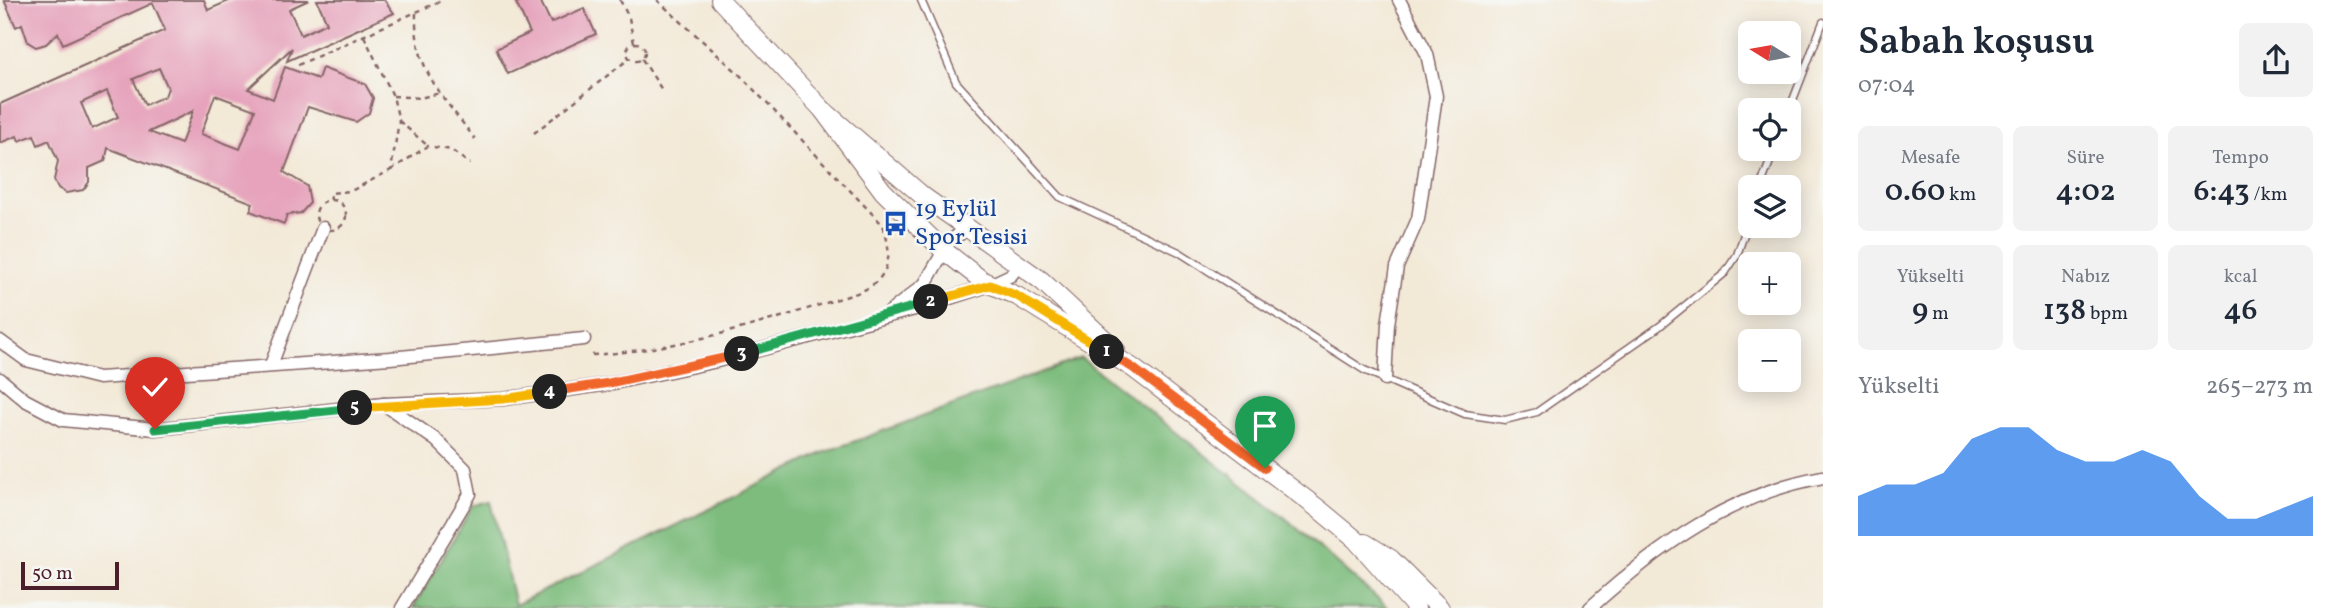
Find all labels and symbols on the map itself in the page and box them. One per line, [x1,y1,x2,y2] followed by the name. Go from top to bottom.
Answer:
[1738,21,1801,84] north arrow
[915,193,1028,255] place label: 19 Eylül Spor Tesisi
[881,210,909,238] bus stop icon: 19 Eylül Spor Tesisi
[914,284,948,320] pin: 2
[1090,334,1124,370] pin: 1
[724,336,760,372] pin: 3
[125,357,185,429] pin
[532,374,568,410] pin: 4
[338,390,372,426] pin: 5
[1235,396,1295,468] pin
[21,559,119,591] scale bar

